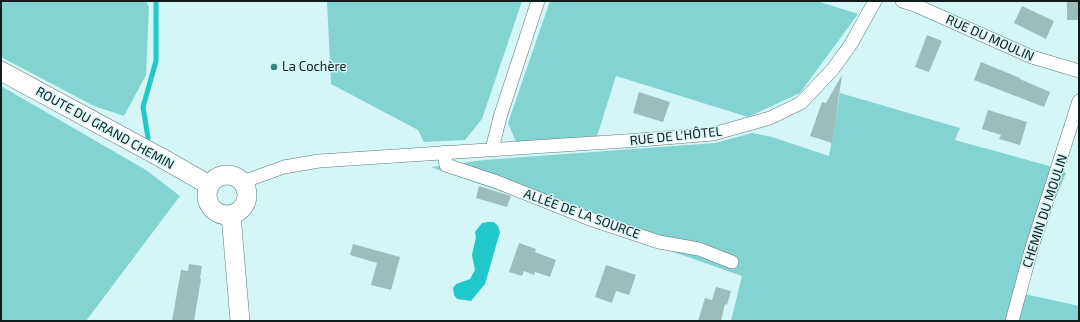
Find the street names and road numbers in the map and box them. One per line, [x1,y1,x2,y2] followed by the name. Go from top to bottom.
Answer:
[943,12,1037,64] street label: RUE DU MOULIN
[33,83,177,173] street label: ROUTE DU GRAND CHEMIN
[629,123,723,149] street label: RUE DE L'HÔTEL
[1019,152,1071,270] street label: CHEMIN DU MOULIN
[522,186,642,242] street label: ALLÉE DE LA SOURCE

